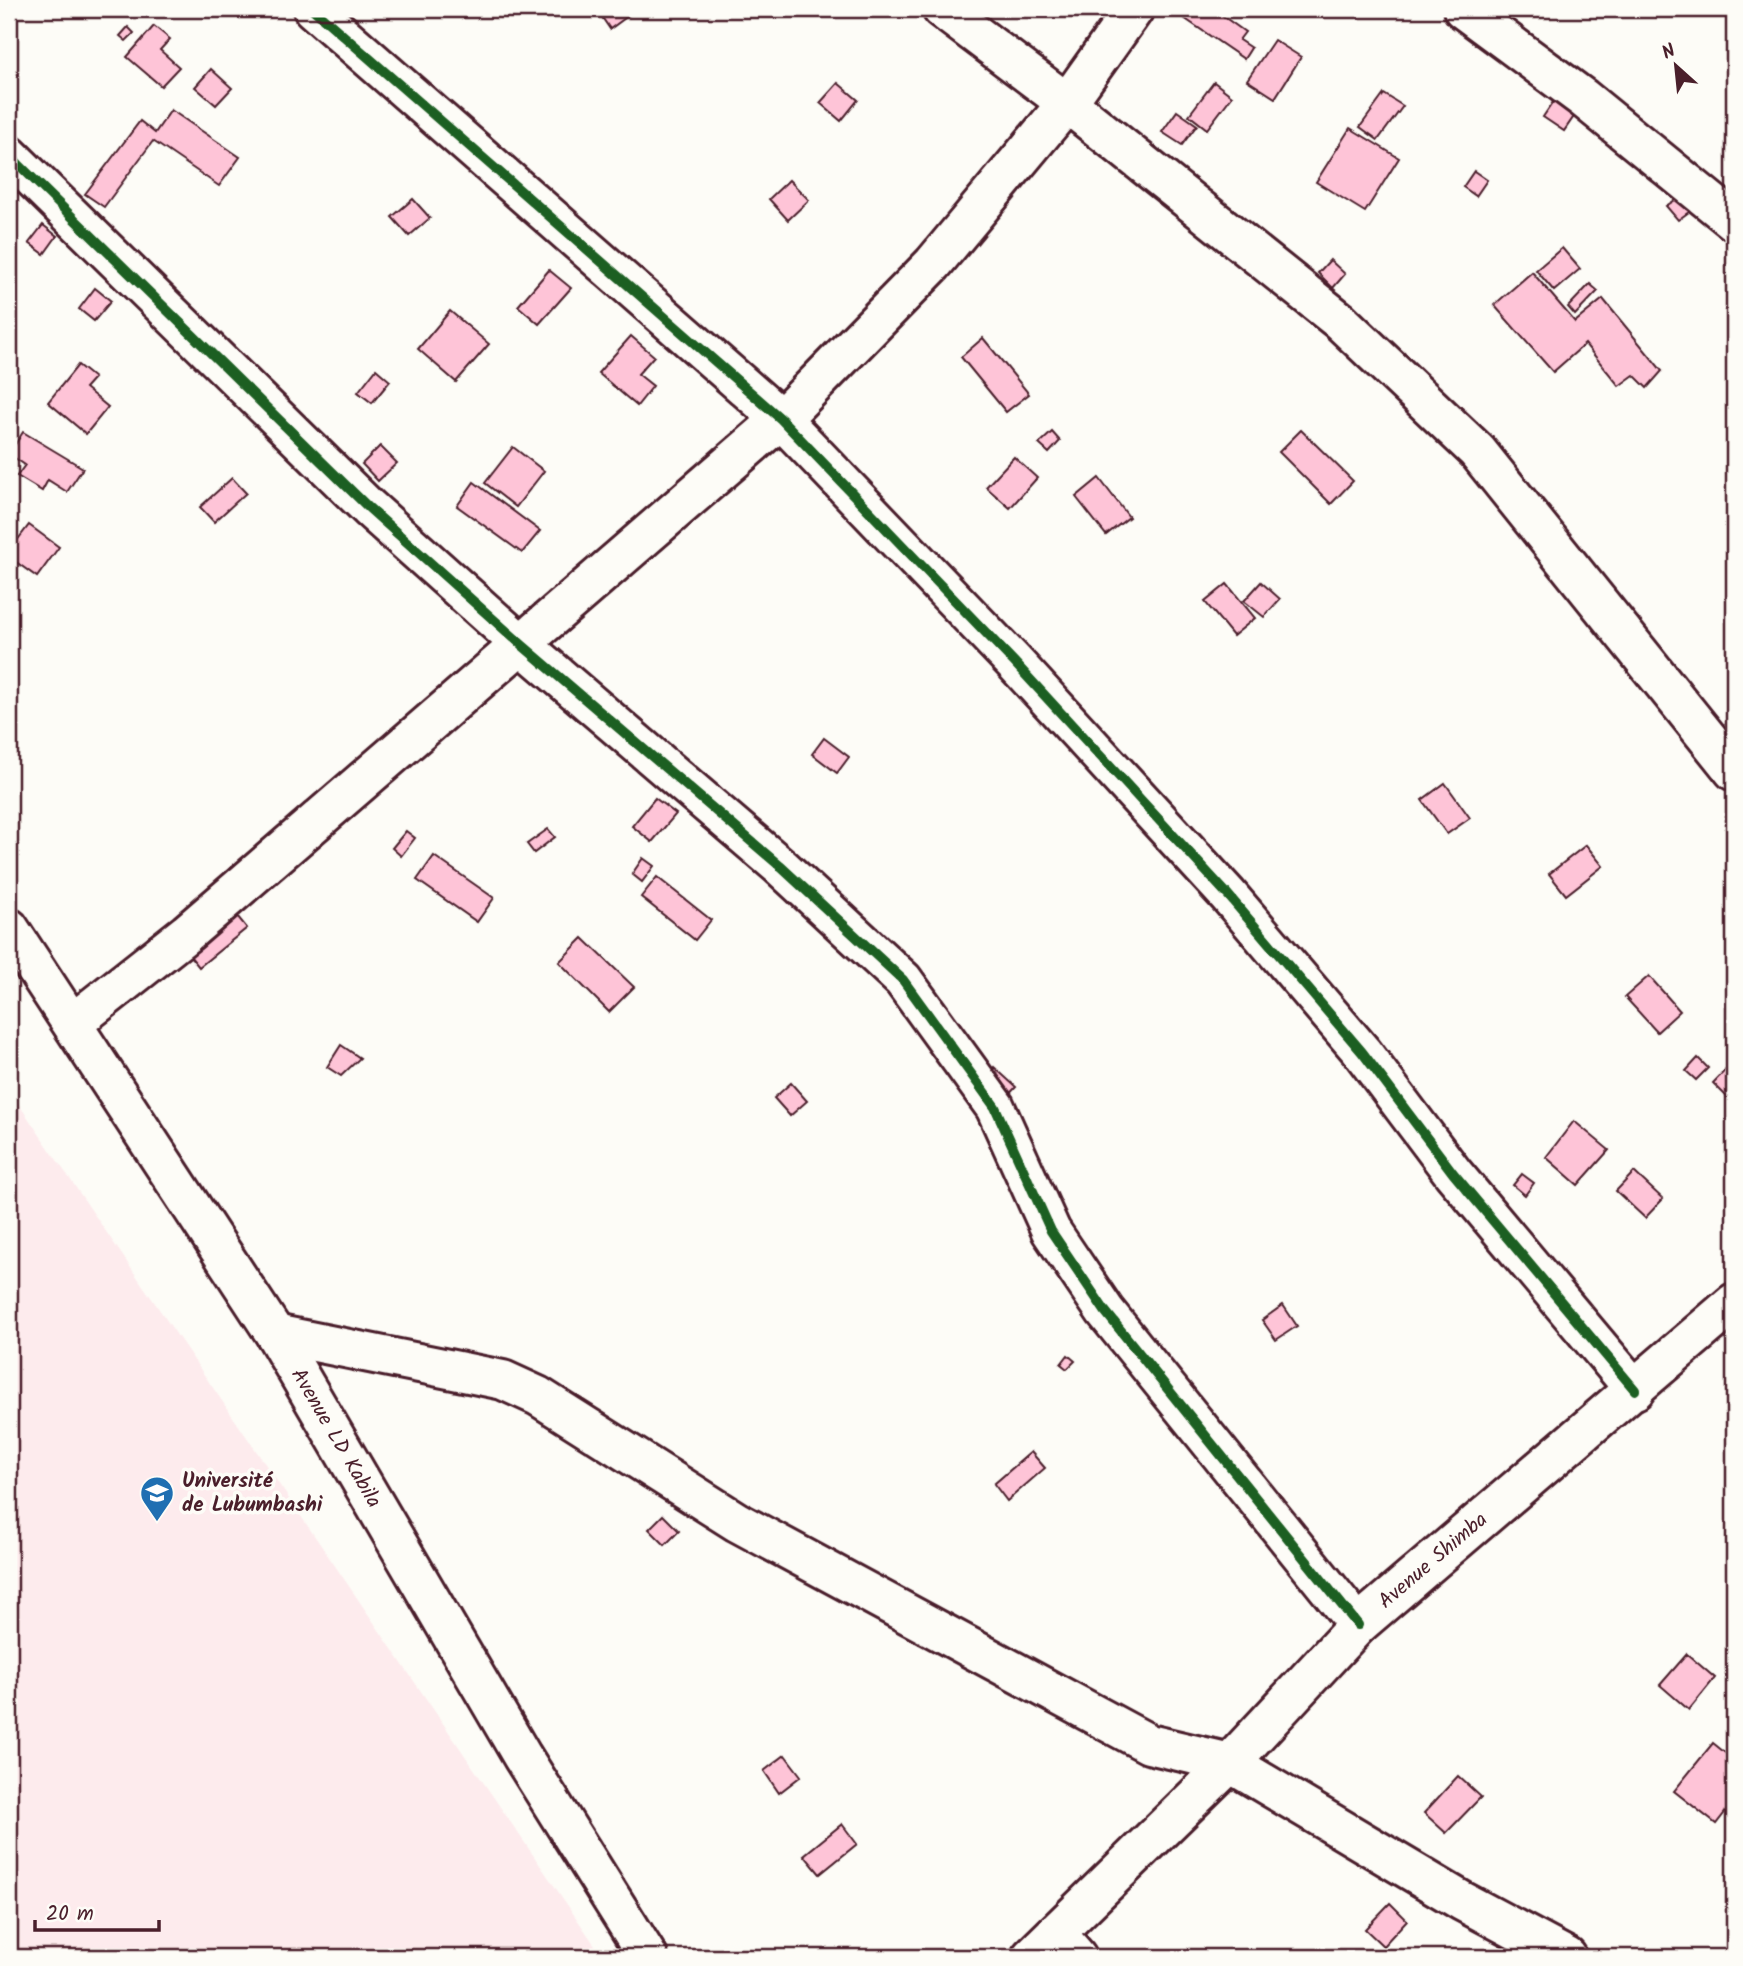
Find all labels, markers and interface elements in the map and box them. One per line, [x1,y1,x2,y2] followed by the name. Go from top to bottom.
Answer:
[1642,32,1712,102] north arrow
[1657,37,1681,69] text: N
[282,1362,390,1514] street label: Avenue LD Kabila
[182,1465,323,1522] place label: Université de Lubumbashi
[138,1474,176,1523] school or university icon: Université de Lubumbashi
[1371,1504,1495,1617] street label: Avenue Shimba
[35,1889,159,1933] scale bar
[46,1898,94,1931] text: 20 m

